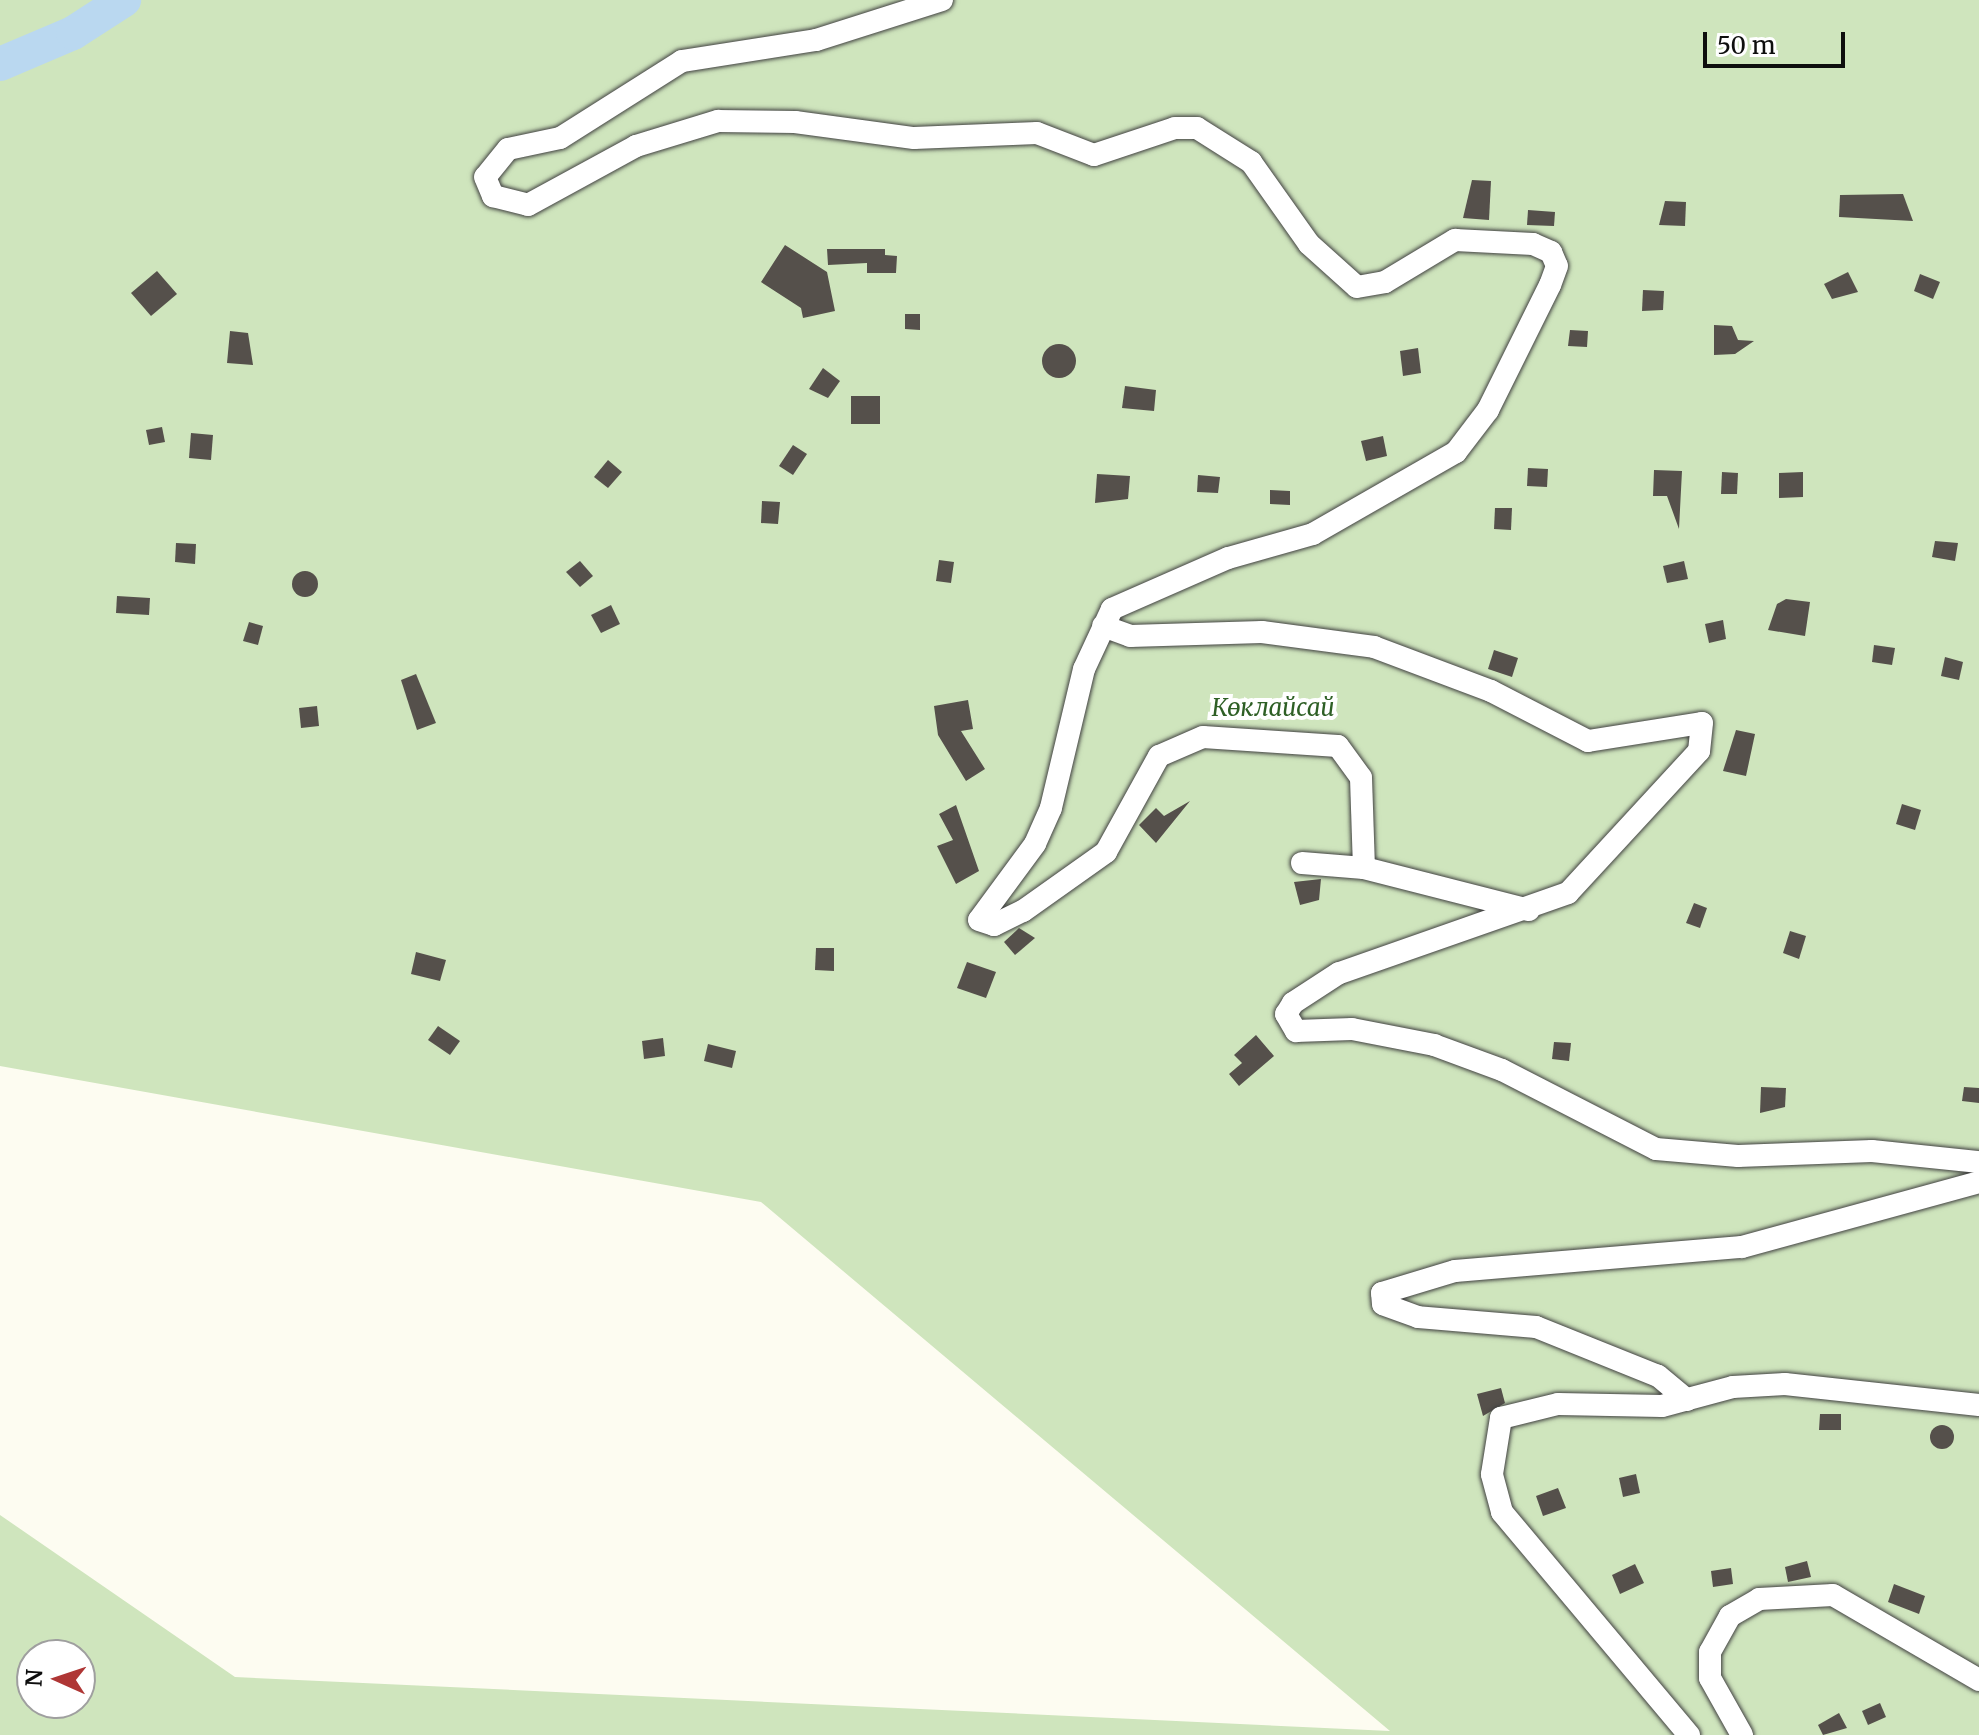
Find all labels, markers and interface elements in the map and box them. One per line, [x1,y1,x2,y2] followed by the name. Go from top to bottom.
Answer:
[1707,16,1849,66] scale bar
[1717,30,1776,61] text: 50 m
[1211,694,1335,722] park label: Көклайсай
[16,1639,96,1719] north arrow
[20,1668,48,1687] text: N

